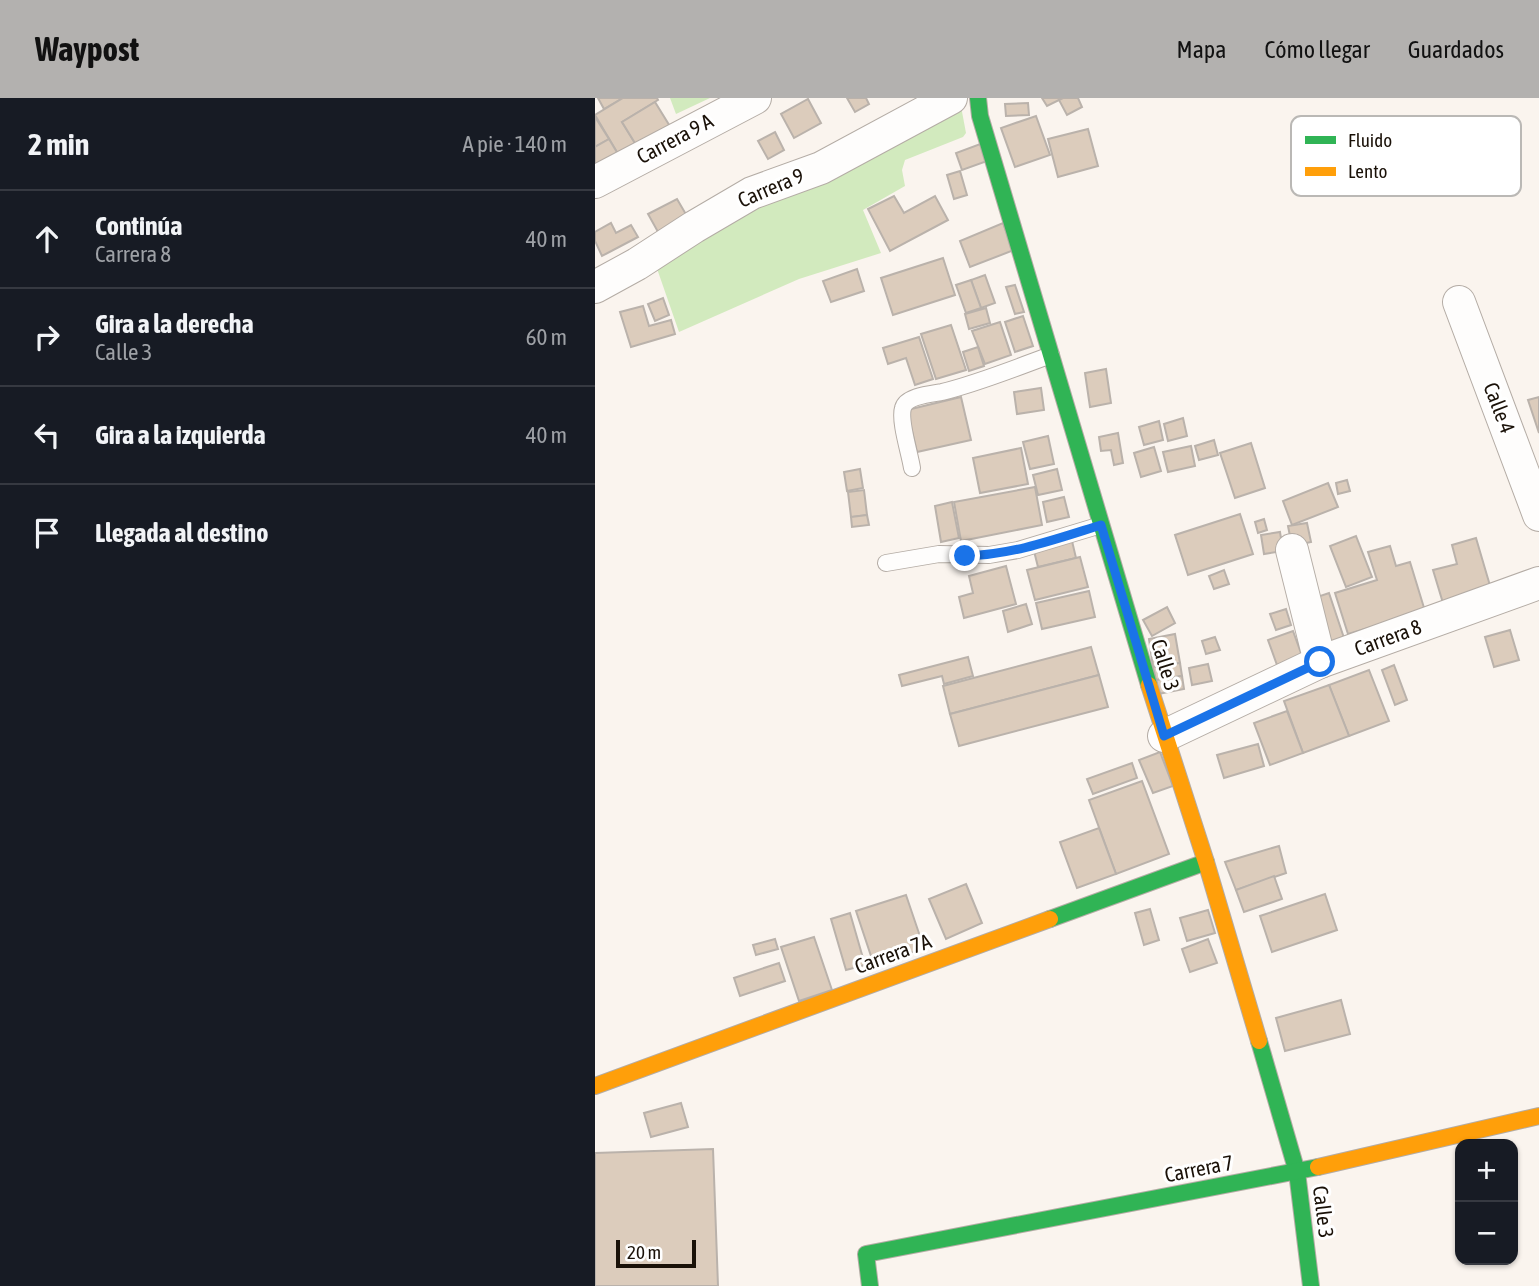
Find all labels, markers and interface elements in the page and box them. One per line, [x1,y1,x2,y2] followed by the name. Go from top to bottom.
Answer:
[35,30,139,68] text: Waypost
[1177,36,1226,63] text: Mapa
[1264,36,1370,63] text: Cómo llegar
[1408,36,1504,63] text: Guardados
[632,108,717,168] street label: Carrera 9 A
[1291,116,1521,196] legend
[28,127,89,161] text: 2 min
[1348,129,1392,151] text: Fluido
[463,131,567,157] text: A pie · 140 m
[1348,160,1387,182] text: Lento
[734,162,807,212] street label: Carrera 9
[95,211,182,241] text: Continúa
[28,220,66,258] icon: ahead
[526,226,567,252] text: 40 m
[95,241,171,267] text: Carrera 8
[95,309,254,339] text: Gira a la derecha
[28,318,66,356] icon: right
[526,324,567,350] text: 60 m
[95,339,152,365] text: Calle 3
[1479,379,1521,437] street label: Calle 4
[28,416,66,454] icon: left
[95,420,266,450] text: Gira a la izquierda
[526,422,567,448] text: 40 m
[28,514,66,552] icon: arrive
[95,518,268,548] text: Llegada al destino
[949,540,980,571] route end
[1351,614,1424,660] street label: Carrera 8
[1147,636,1185,693] street label: Calle 3
[1304,646,1335,677] route start
[851,928,935,978] street label: Carrera 7A
[1455,1139,1518,1265] map controls
[1455,1139,1518,1202] button: +
[1162,1150,1235,1186] street label: Carrera 7
[1309,1184,1339,1239] street label: Calle 3
[1455,1202,1518,1265] button: −
[616,1237,697,1269] scale bar
[627,1241,661,1263] text: 20 m

